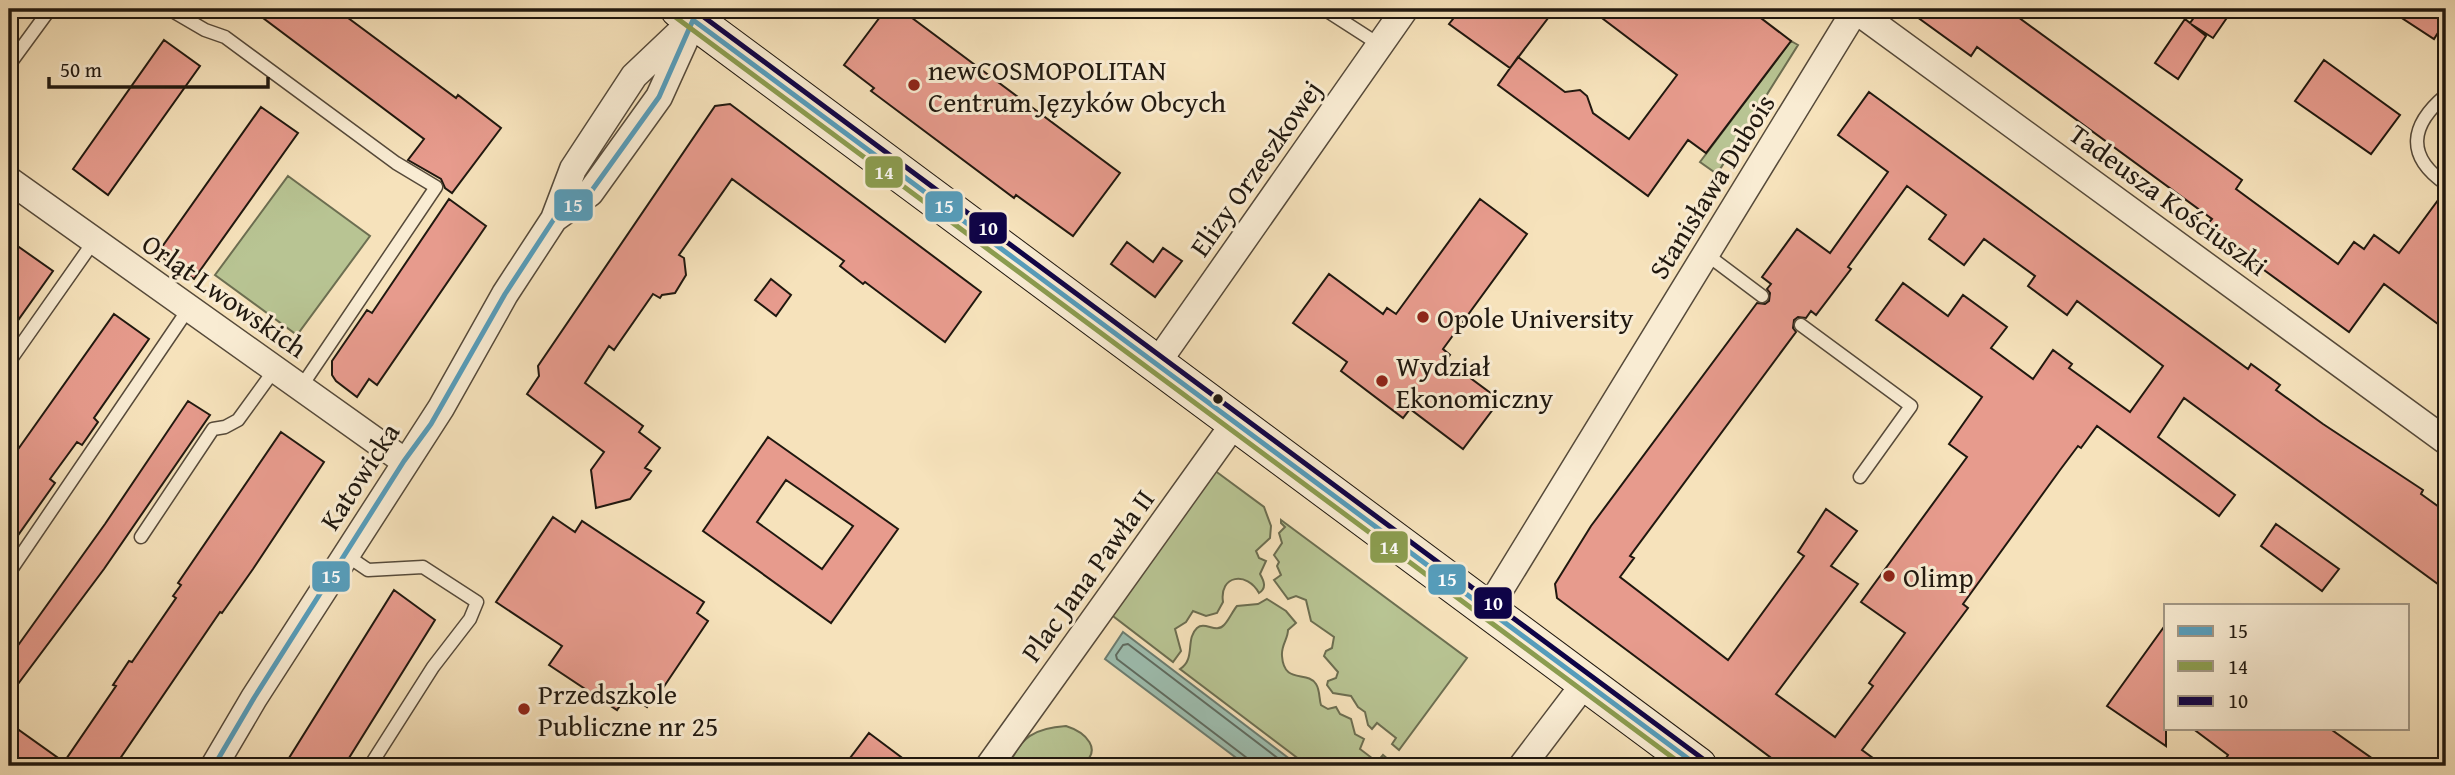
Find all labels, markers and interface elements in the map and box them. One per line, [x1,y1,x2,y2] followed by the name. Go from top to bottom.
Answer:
[49,46,268,90] scale bar
[928,49,1226,122] place label: newCOSMOPOLITAN Centrum Języków Obcych
[60,54,102,85] text: 50 m
[1179,71,1331,265] street label: Elizy Orzeszkowej
[906,77,922,93] marker: newCOSMOPOLITAN Centrum Języków Obcych
[1638,86,1784,286] street label: Stanisława Dubois
[2061,113,2277,285] street label: Tadeusza Kościuszki
[864,155,904,189] line badge: 14
[874,158,894,186] text: 14
[553,188,594,222] line badge: 15
[924,190,964,223] line badge: 15
[563,191,583,219] text: 15
[934,192,954,220] text: 15
[968,211,1008,245] line badge: 10
[978,214,998,242] text: 10
[134,223,316,367] street label: Orląt Lwowskich
[1437,297,1633,338] place label: Opole University
[1415,309,1431,325] marker: Opole University
[1396,345,1553,418] place label: Wydział Ekonomiczny
[1374,373,1390,389] marker: Wydział Ekonomiczny
[1211,392,1225,406] unlabelled marker
[309,414,409,538] street label: Katowicka
[1010,480,1164,670] street label: Plac Jana Pawła II
[1369,530,1409,564] line badge: 14
[1379,533,1399,561] text: 14
[1903,556,1974,597] place label: Olimp
[311,560,351,593] line badge: 15
[321,562,341,590] text: 15
[1427,563,1467,596] line badge: 15
[1437,565,1457,593] text: 15
[1881,568,1897,584] marker: Olimp
[1473,586,1513,620] line badge: 10
[1483,589,1503,617] text: 10
[2164,604,2410,730] legend
[2228,615,2248,646] text: 15
[2228,651,2248,682] text: 14
[538,673,719,746] place label: Przedszkole Publiczne nr 25
[2228,685,2248,716] text: 10
[516,701,532,717] marker: Przedszkole Publiczne nr 25

